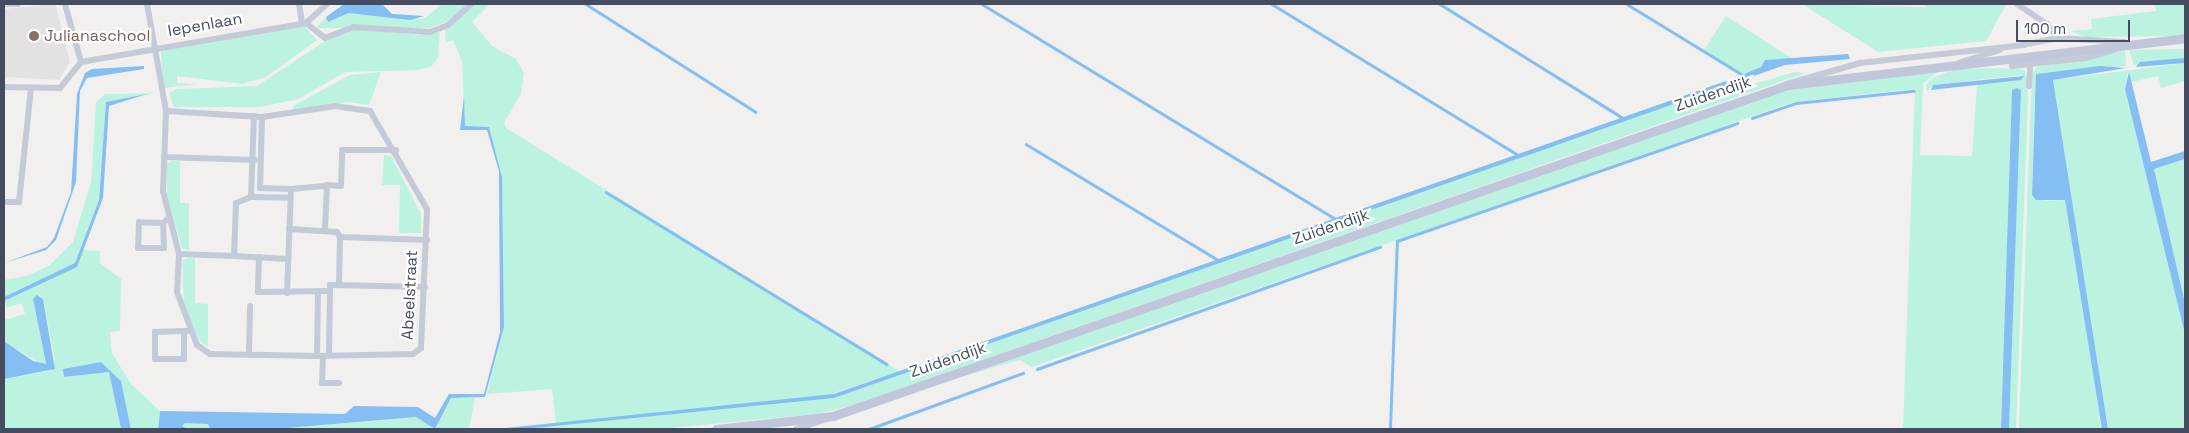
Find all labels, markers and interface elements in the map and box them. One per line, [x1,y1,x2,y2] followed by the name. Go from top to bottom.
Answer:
[166,9,244,41] street label: Iepenlaan
[2019,10,2133,42] scale bar
[2024,19,2066,38] text: 100 m
[44,26,150,46] place label: Julianaschool
[28,30,40,42] marker: Julianaschool
[1672,72,1754,116] street label: Zuidendijk
[1290,205,1372,249] street label: Zuidendijk
[398,250,422,340] street label: Abeelstraat
[907,338,989,382] street label: Zuidendijk

